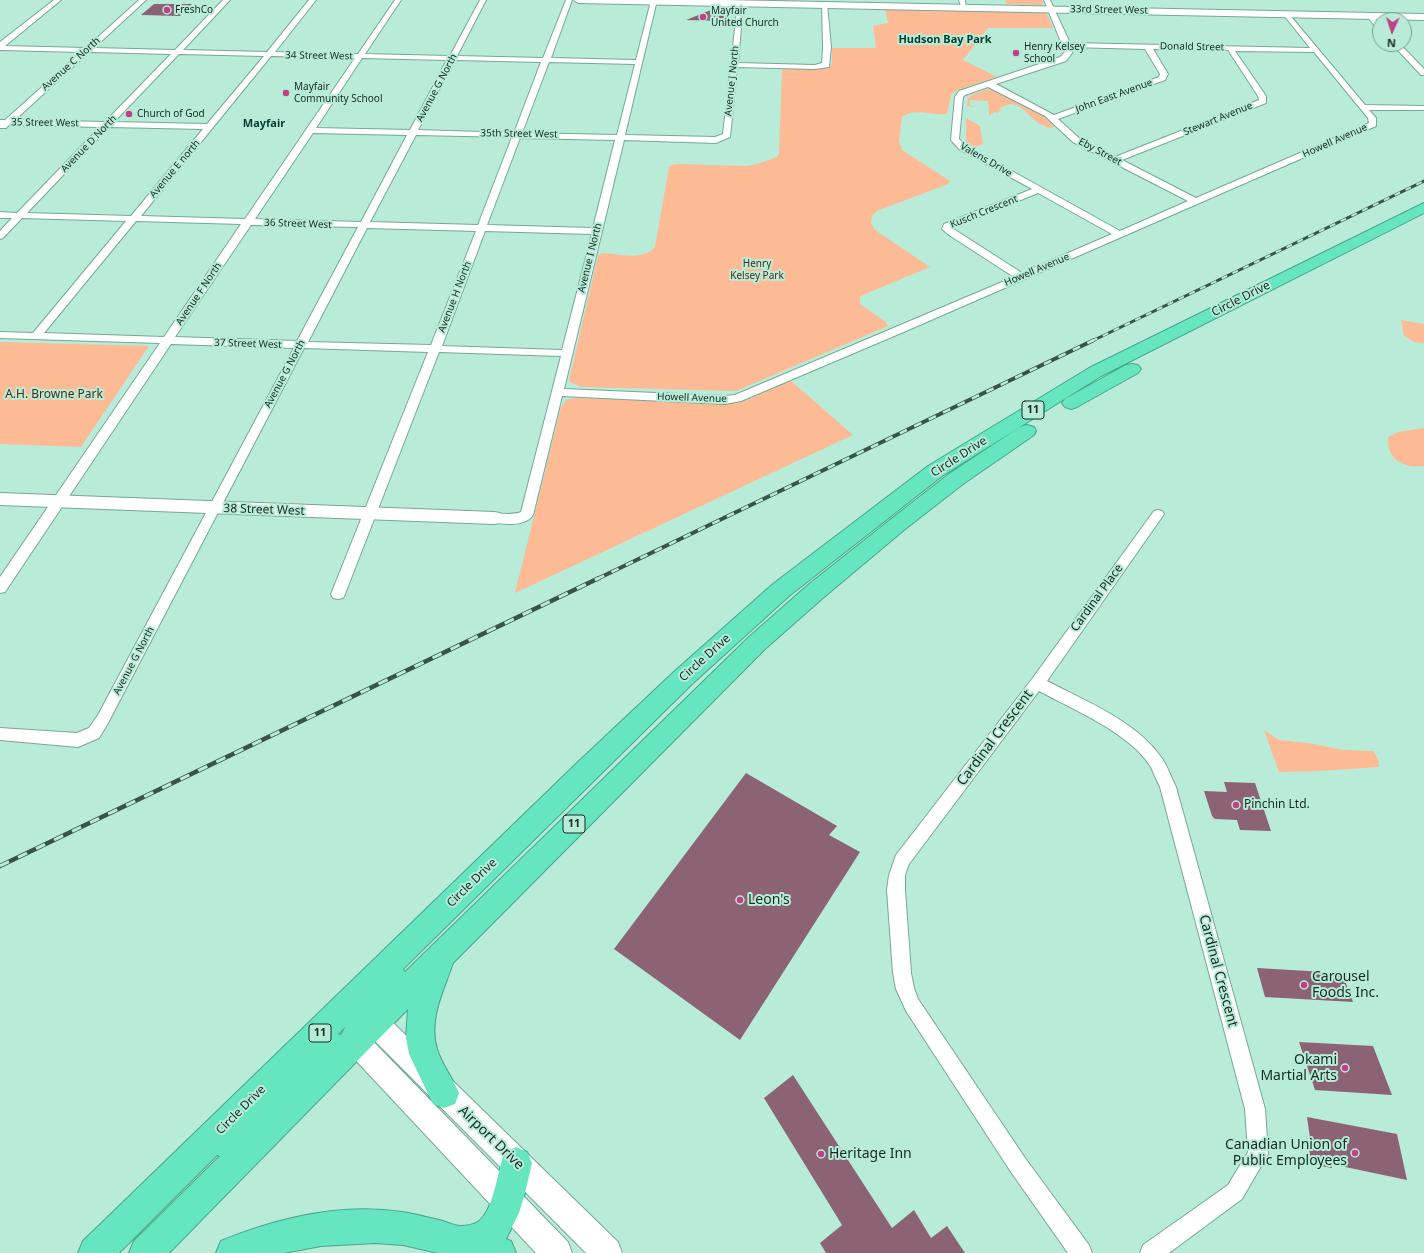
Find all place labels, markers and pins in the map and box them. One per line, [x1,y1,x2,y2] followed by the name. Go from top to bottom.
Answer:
[175,4,213,16] place label: FreshCo
[162,5,172,15] marker: FreshCo
[711,5,779,28] place label: Mayfair United Church
[698,12,708,22] marker: Mayfair United Church
[1024,41,1085,64] place label: Henry Kelsey School
[1011,48,1021,58] marker: Henry Kelsey School
[294,81,382,104] place label: Mayfair Community School
[281,88,291,98] marker: Mayfair Community School
[137,108,205,120] place label: Church of God
[124,109,134,119] marker: Church of God
[1244,798,1310,812] place label: Pinchin Ltd.
[1231,800,1241,810] marker: Pinchin Ltd.
[748,892,790,908] place label: Leon's
[735,895,745,905] marker: Leon's
[1312,969,1379,1002] place label: Carousel Foods Inc.
[1299,980,1309,990] marker: Carousel Foods Inc.
[1260,1052,1337,1084] place label: Okami Martial Arts
[1340,1063,1350,1073] marker: Okami Martial Arts
[1225,1137,1347,1170] place label: Canadian Union of Public Employees
[829,1146,912,1162] place label: Heritage Inn
[1350,1148,1360,1158] marker: Canadian Union of Public Employees
[816,1149,826,1159] marker: Heritage Inn

